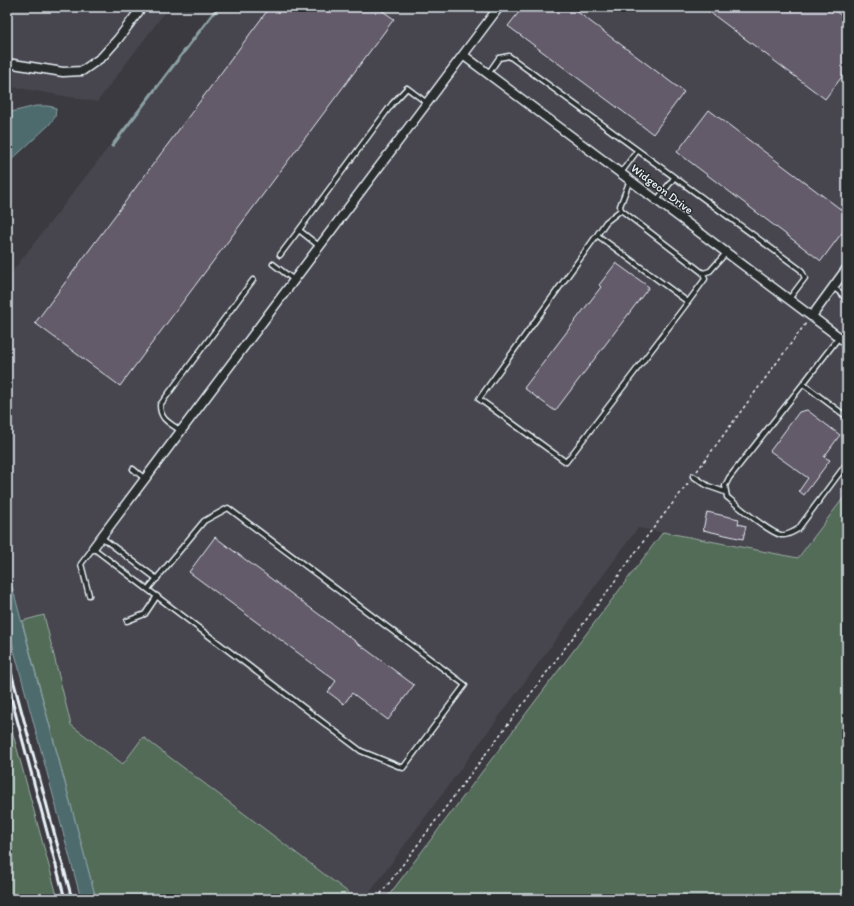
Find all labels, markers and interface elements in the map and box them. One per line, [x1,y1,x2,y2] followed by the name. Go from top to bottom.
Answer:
[628,161,696,217] street label: Widgeon Drive

